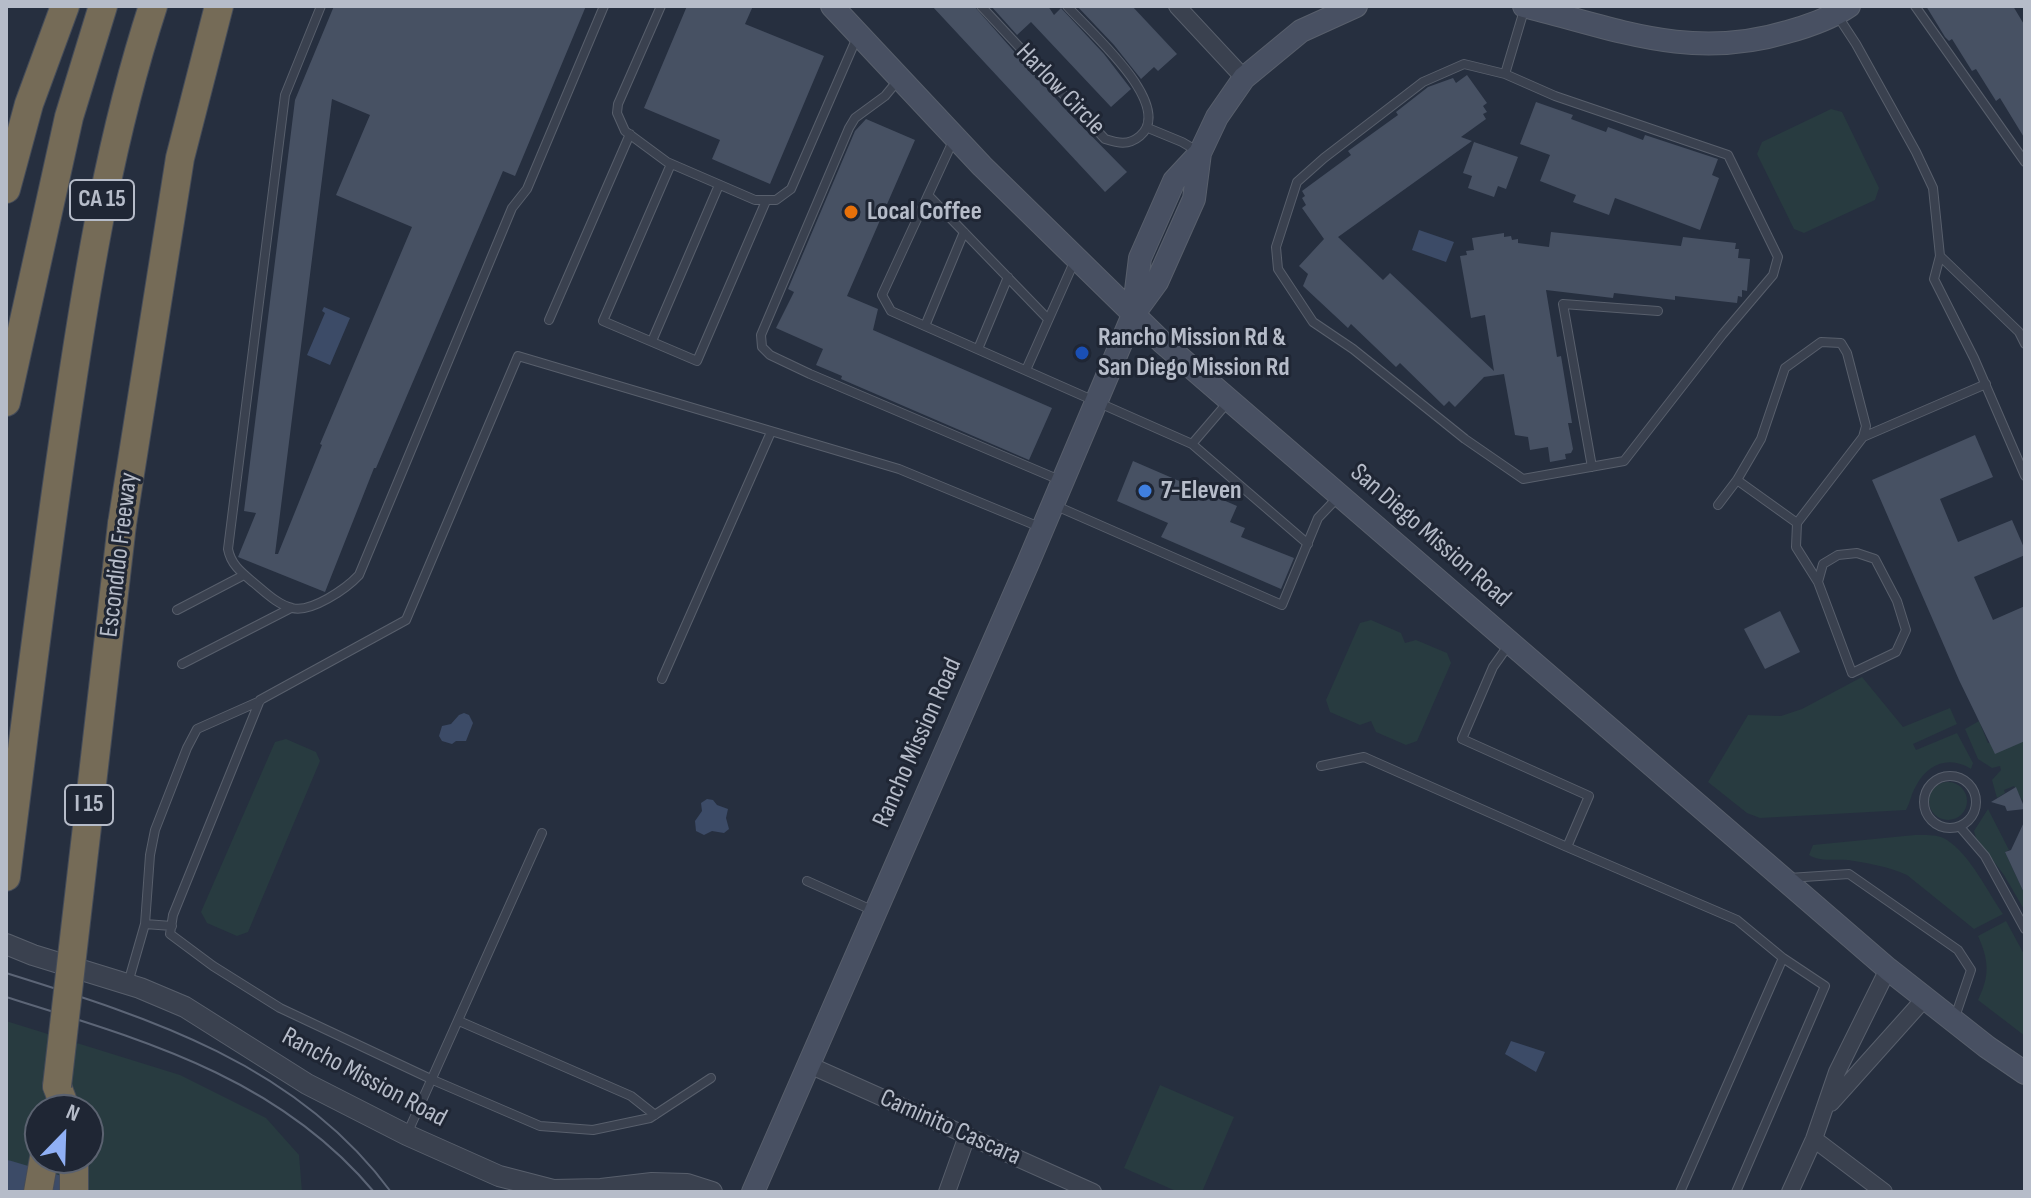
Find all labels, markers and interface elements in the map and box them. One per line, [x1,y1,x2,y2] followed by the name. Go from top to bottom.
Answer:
[1009,38,1111,142] street label: Harlow Circle
[70,180,134,220] road number: CA 15
[867,196,982,228] place label: Local Coffee
[842,203,860,221] marker: Local Coffee
[1098,322,1290,384] place label: Rancho Mission Rd & San Diego Mission Rd
[1073,344,1091,362] marker: Rancho Mission Rd & San Diego Mission Rd
[1343,458,1517,614] street label: San Diego Mission Road
[94,471,146,639] street label: Escondido Freeway
[1161,475,1242,507] place label: 7-Eleven
[1136,482,1154,500] marker: 7-Eleven
[867,653,969,833] street label: Rancho Mission Road
[65,785,113,825] road number: I 15
[276,1021,452,1135] street label: Rancho Mission Road
[875,1083,1025,1173] street label: Caminito Cascara
[24,1094,104,1174] north arrow
[62,1099,83,1128] text: N

